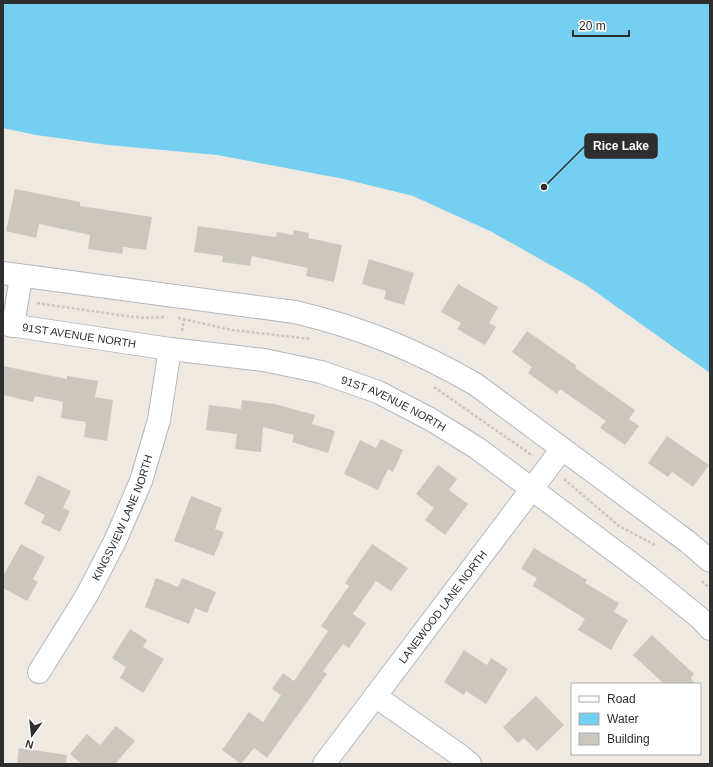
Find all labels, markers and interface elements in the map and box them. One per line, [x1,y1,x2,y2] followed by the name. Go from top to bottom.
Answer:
[573,12,629,38] scale bar
[579,19,606,33] text: 20 m
[585,134,657,158] callout: Rice Lake
[593,139,649,153] text: Rice Lake
[21,321,137,350] street label: 91ST AVENUE NORTH
[340,374,448,433] street label: 91ST AVENUE NORTH
[90,453,154,583] street label: KINGSVIEW LANE NORTH
[396,548,489,666] street label: LANEWOOD LANE NORTH
[571,683,701,755] legend
[607,692,636,706] text: Road
[607,712,639,726] text: Water
[12,715,52,755] north arrow
[607,732,650,746] text: Building
[24,738,35,751] text: N

